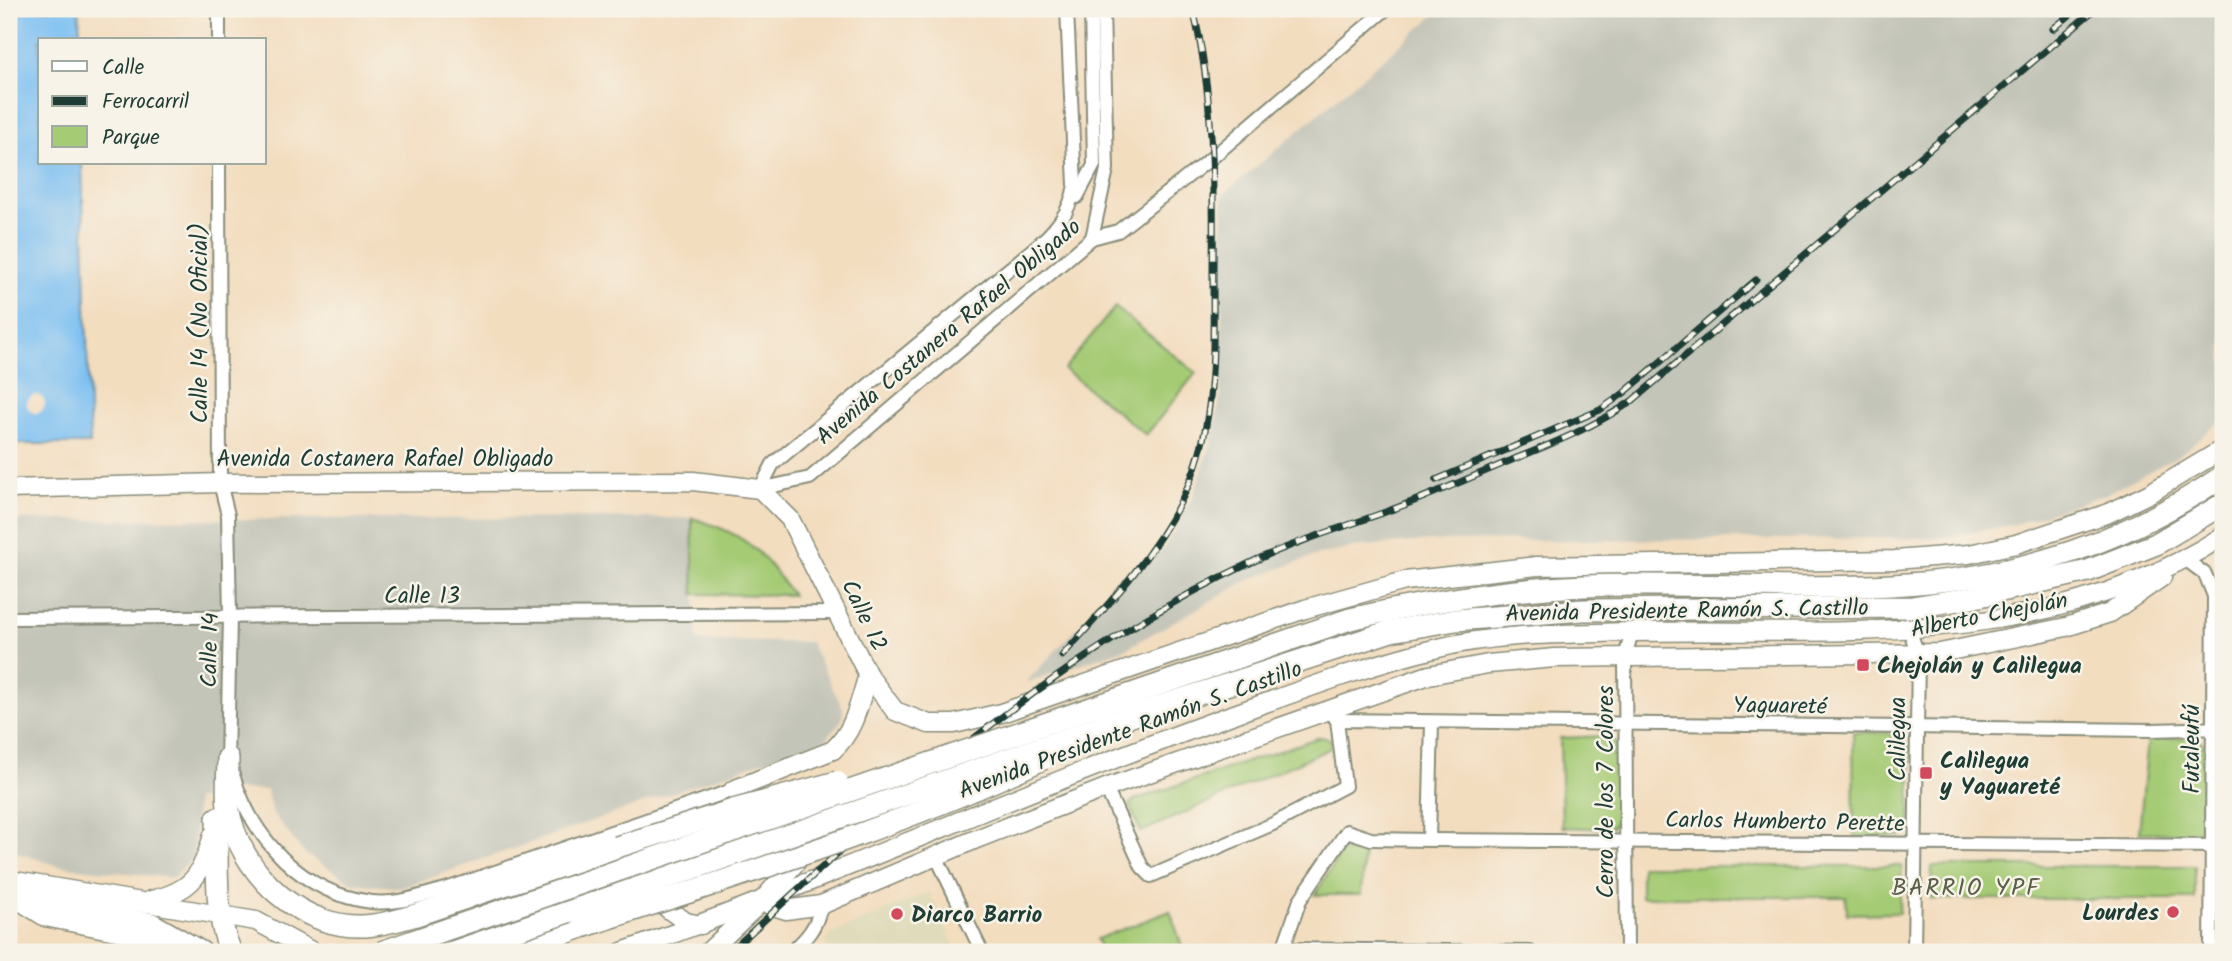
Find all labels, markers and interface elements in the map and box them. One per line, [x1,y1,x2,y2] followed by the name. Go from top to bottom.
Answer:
[38,38,266,164] legend
[102,52,145,85] text: Calle
[102,86,189,119] text: Ferrocarril
[102,122,160,155] text: Parque
[809,210,1090,455] street label: Avenida Costanera Rafael Obligado
[183,223,219,423] street label: Calle 14 (No Oficial)
[217,442,553,478] street label: Avenida Costanera Rafael Obligado
[830,574,896,658] street label: Calle 12
[384,579,460,615] street label: Calle 13
[1908,583,2071,649] street label: Alberto Chejolán
[1505,591,1869,633] street label: Avenida Presidente Ramón S. Castillo
[192,612,230,688] street label: Calle 14
[1877,649,2082,685] place label: Chejolán y Calilegua
[954,652,1308,810] street label: Avenida Presidente Ramón S. Castillo
[1855,657,1871,673] marker: Chejolán y Calilegua
[1589,685,1625,898] street label: Cerro de los 7 Colores
[1733,688,1828,726] street label: Yaguareté
[1881,697,1917,781] street label: Calilegua
[2175,703,2211,794] street label: Futaleufú
[1939,744,2061,806] place label: Calilegua y Yaguareté
[1918,765,1934,781] marker: Calilegua y Yaguareté
[1665,803,1905,843] street label: Carlos Humberto Perette
[1891,869,2041,908] district label: BARRIO YPF
[2082,896,2159,932] place label: Lourdes
[911,898,1042,934] place label: Diarco Barrio
[2165,904,2181,920] marker: Lourdes
[889,906,905,922] marker: Diarco Barrio

